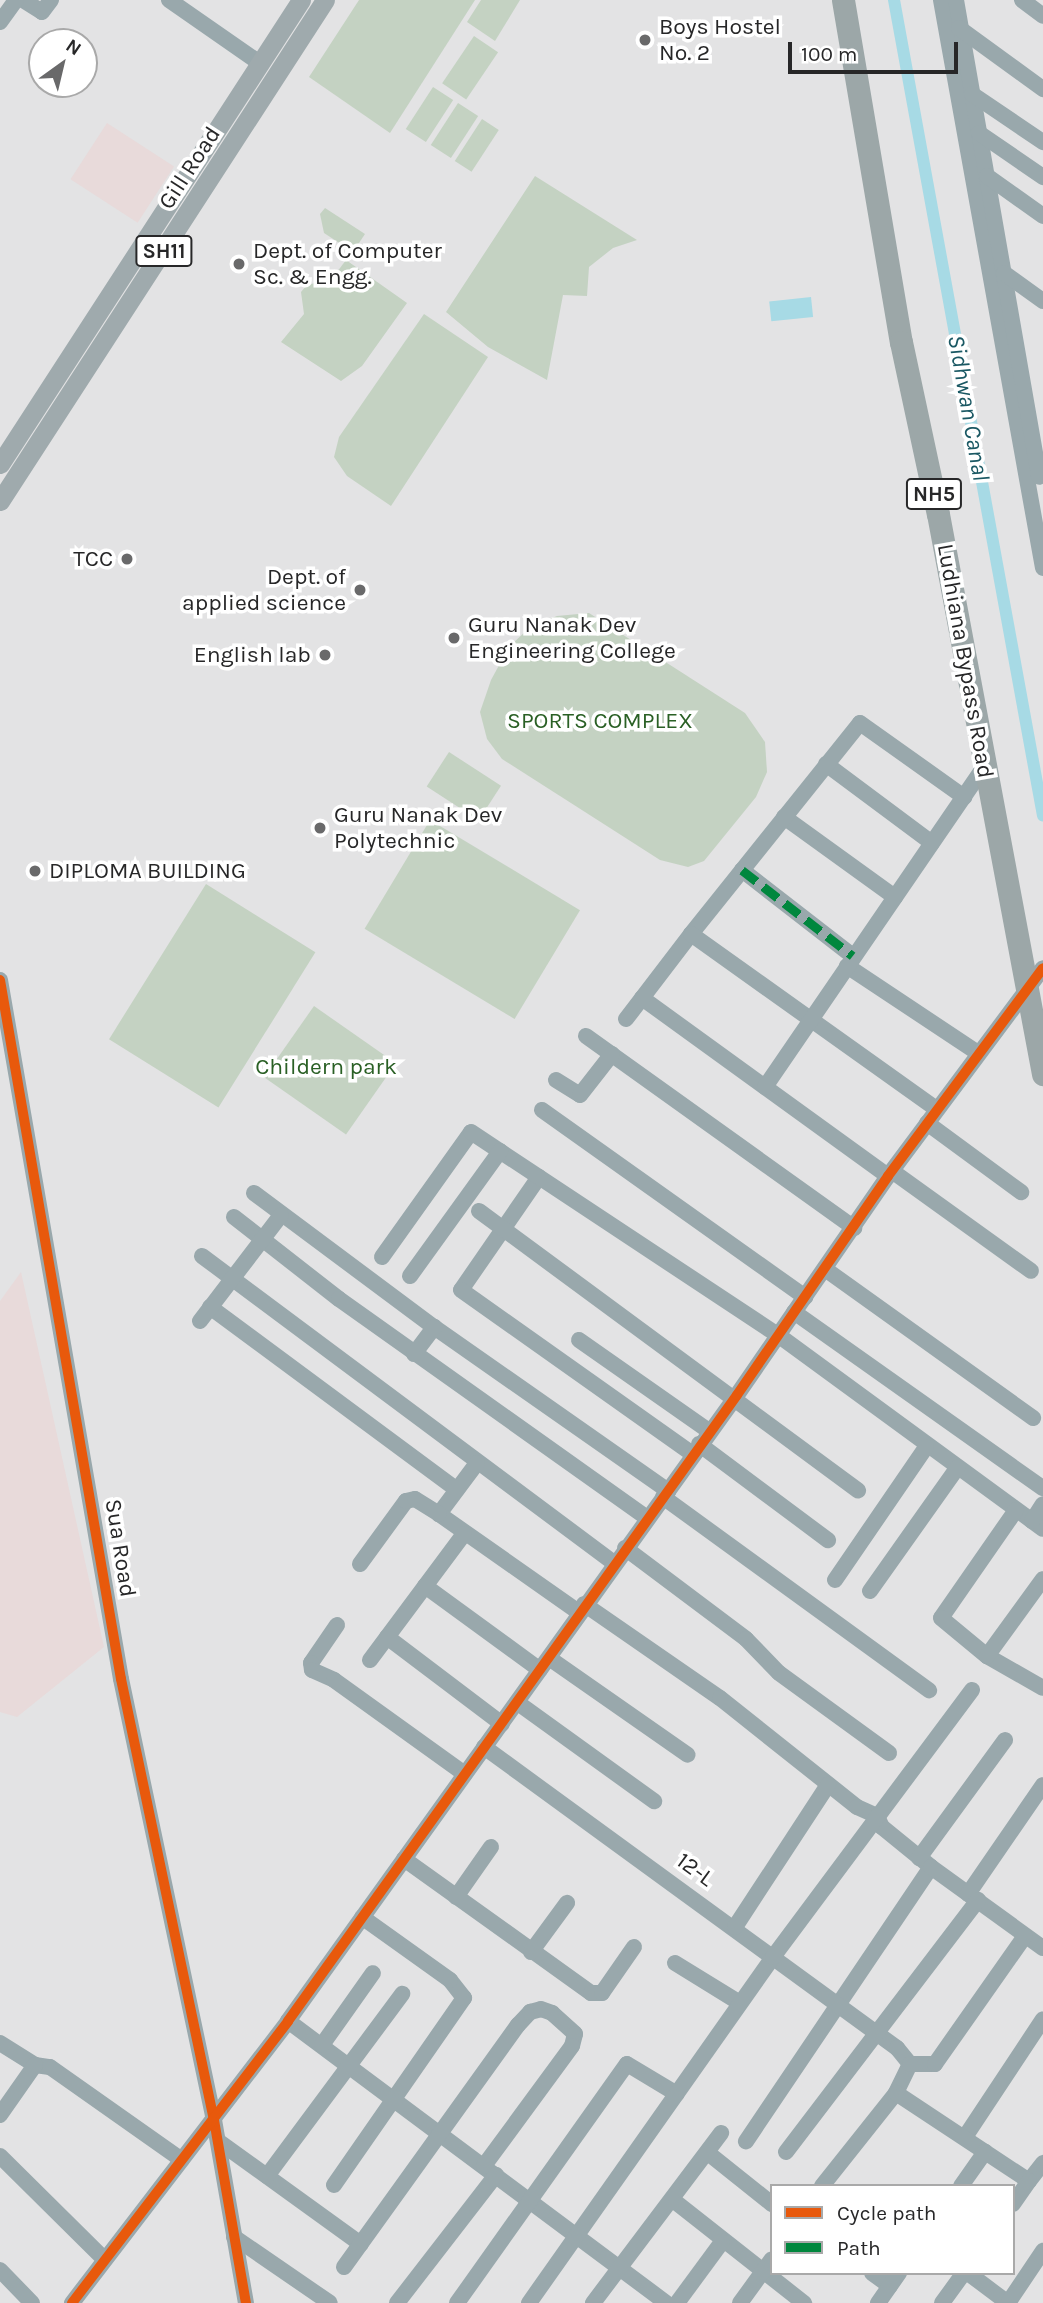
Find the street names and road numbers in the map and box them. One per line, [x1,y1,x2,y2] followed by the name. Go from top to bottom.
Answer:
[153,122,227,214] street label: Gill Road
[134,233,194,268] road number: SH11
[904,476,964,512] road number: NH5
[931,542,999,780] street label: Ludhiana Bypass Road
[99,1497,141,1599] street label: Sua Road
[671,1847,719,1893] street label: 12-L

